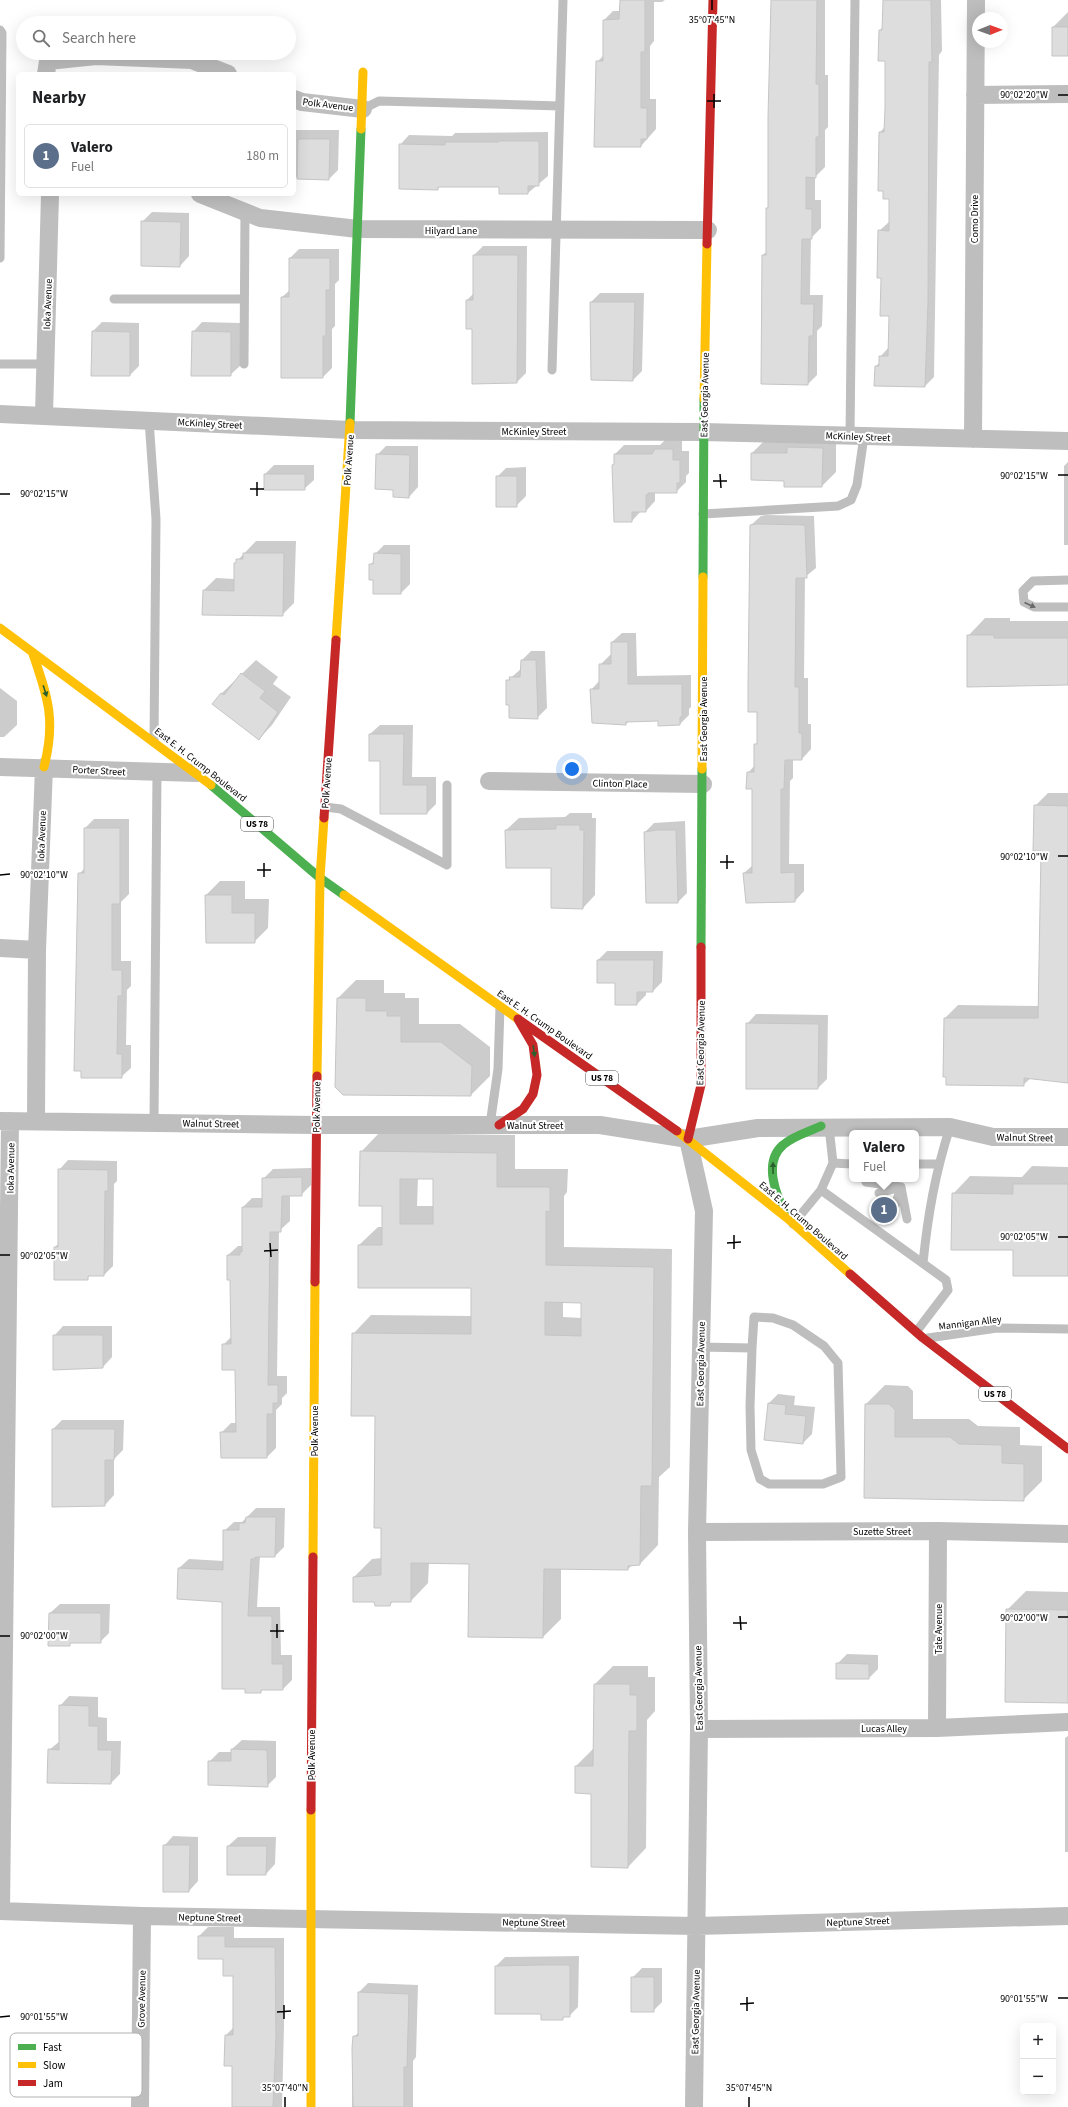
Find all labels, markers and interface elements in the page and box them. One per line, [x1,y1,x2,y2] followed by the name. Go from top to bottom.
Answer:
[972,12,1008,48] north arrow
[689,13,735,27] text: 35°07'45"N
[16,16,296,60] search box
[30,27,52,49] icon: search
[62,28,136,49] text: Search here
[32,86,86,110] text: Nearby
[1000,88,1048,102] text: 90°02'20"W
[302,95,354,115] street label: Polk Avenue
[71,137,113,158] text: Valero
[43,147,49,165] text: 1
[246,147,279,165] text: 180 m
[71,158,94,176] text: Fuel
[968,195,982,243] street label: Como Drive
[425,224,477,238] street label: Hilyard Lane
[40,278,56,330] street label: Ioka Avenue
[697,352,713,438] street label: East Georgia Avenue
[177,415,243,433] street label: McKinley Street
[502,425,567,439] street label: McKinley Street
[825,429,891,445] street label: McKinley Street
[340,434,358,486] street label: Polk Avenue
[1000,469,1048,483] text: 90°02'15"W
[20,487,68,501] text: 90°02'15"W
[1024,601,1036,608] one-way arrow
[697,676,711,761] street label: East Georgia Avenue
[43,686,49,698] one-way arrow
[151,724,249,805] street label: East E. H. Crump Boulevard
[318,757,336,809] street label: Polk Avenue
[562,759,582,779] your location
[72,763,126,779] street label: Porter Street
[592,777,648,791] street label: Clinton Place
[34,810,50,862] street label: Ioka Avenue
[241,817,273,831] road number: US 78
[1000,850,1048,864] text: 90°02'10"W
[20,868,68,882] text: 90°02'10"W
[494,986,595,1063] street label: East E. H. Crump Boulevard
[693,1000,709,1086] street label: East Georgia Avenue
[531,1045,537,1057] one-way arrow
[586,1071,618,1085] road number: US 78
[310,1081,324,1133] street label: Polk Avenue
[183,1117,240,1132] street label: Walnut Street
[507,1119,564,1133] street label: Walnut Street
[849,1130,919,1182] popup
[997,1131,1054,1146] street label: Walnut Street
[863,1137,905,1158] text: Valero
[4,1142,18,1194] street label: Ioka Avenue
[863,1158,886,1176] text: Fuel
[770,1161,776,1174] one-way arrow
[756,1178,851,1263] street label: East E. H. Crump Boulevard
[871,1195,897,1225] pin: 1
[1000,1230,1048,1244] text: 90°02'05"W
[20,1249,68,1263] text: 90°02'05"W
[938,1312,1003,1334] street label: Mannigan Alley
[693,1321,709,1407] street label: East Georgia Avenue
[979,1387,1011,1401] road number: US 78
[308,1405,322,1457] street label: Polk Avenue
[853,1525,912,1539] street label: Suzette Street
[932,1604,946,1654] street label: Tate Avenue
[1000,1611,1048,1625] text: 90°02'00"W
[20,1629,68,1643] text: 90°02'00"W
[691,1645,707,1731] street label: East Georgia Avenue
[861,1722,907,1736] street label: Lucas Alley
[305,1729,319,1781] street label: Polk Avenue
[178,1910,242,1926] street label: Neptune Street
[826,1914,890,1930] street label: Neptune Street
[502,1915,566,1931] street label: Neptune Street
[688,1969,704,2055] street label: East Georgia Avenue
[135,1970,149,2028] street label: Grove Avenue
[1000,1992,1048,2006] text: 90°01'55"W
[20,2010,68,2024] text: 90°01'55"W
[1020,2023,1056,2095] map controls
[1020,2023,1056,2059] button: +
[10,2033,142,2097] legend
[43,2040,62,2055] text: Fast
[43,2058,66,2073] text: Slow
[1020,2059,1056,2095] button: −
[43,2076,63,2091] text: Jam
[262,2081,308,2095] text: 35°07'40"N
[726,2081,772,2095] text: 35°07'45"N

